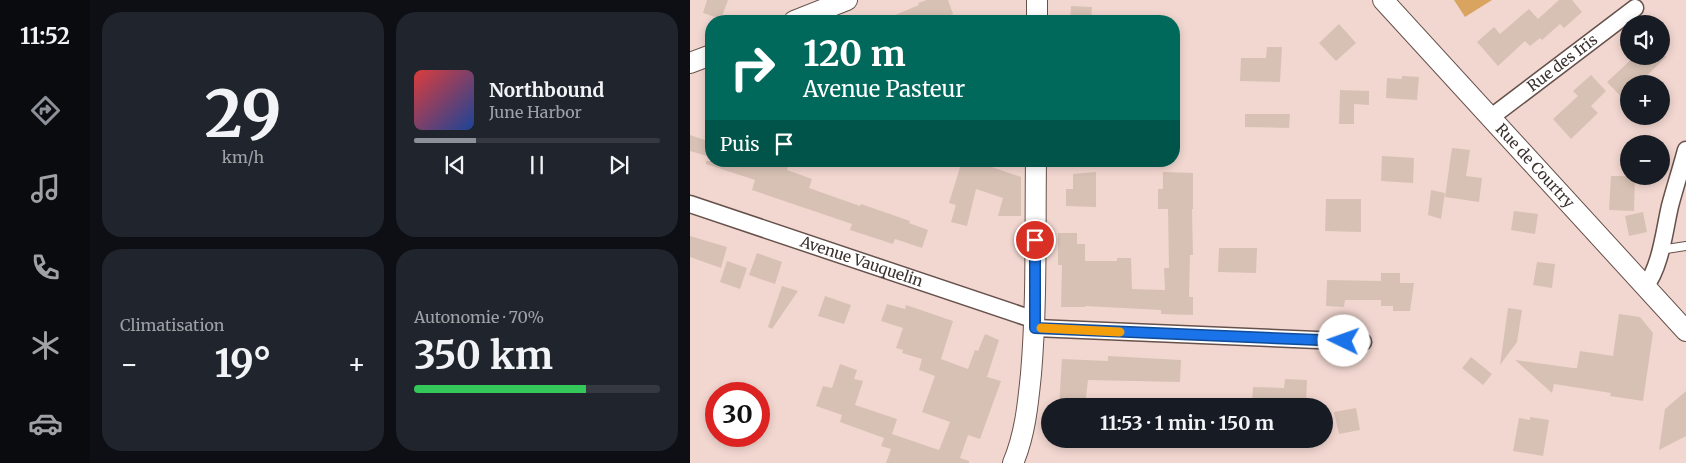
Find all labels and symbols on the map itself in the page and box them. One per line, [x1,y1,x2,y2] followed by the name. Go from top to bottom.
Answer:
[1523,30,1601,95] street label: Rue des Iris
[1492,119,1579,212] street label: Rue de Courtry
[1014,219,1056,261] pin
[797,231,926,291] street label: Avenue Vauquelin
[1317,314,1369,366] position arrow
[705,382,770,447] speed limit sign: 30

